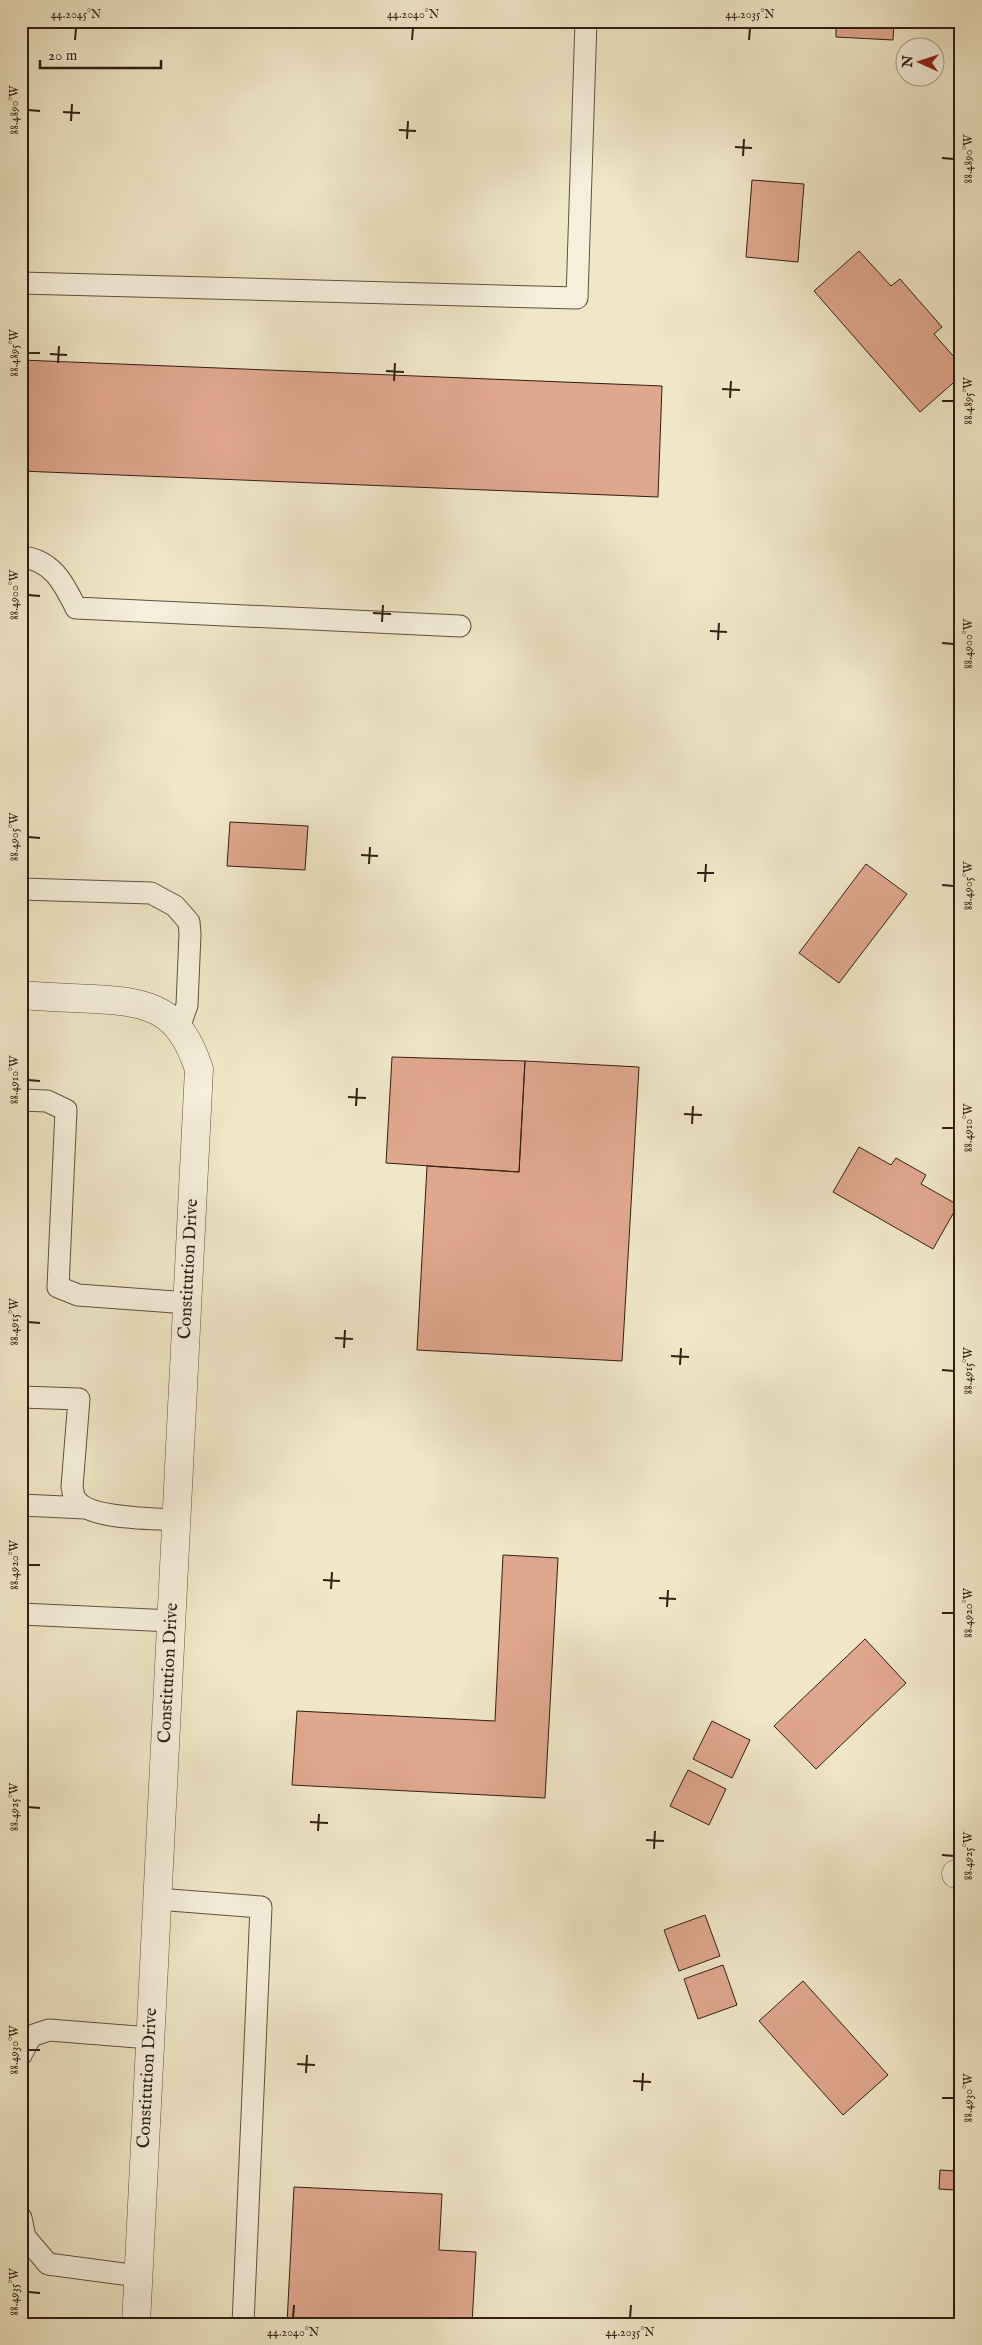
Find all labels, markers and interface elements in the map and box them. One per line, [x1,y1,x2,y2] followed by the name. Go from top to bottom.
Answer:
[51,7,102,22] text: 44.2045°N
[387,7,440,22] text: 44.2040°N
[725,7,775,22] text: 44.2035°N
[40,38,161,70] scale bar
[894,38,944,88] north arrow
[48,46,78,65] text: 20 m
[899,55,917,69] text: N
[7,85,22,135] text: 88.4890°W
[961,134,976,184] text: 88.4890°W
[7,329,22,377] text: 88.4895°W
[961,377,976,425] text: 88.4895°W
[7,569,22,620] text: 88.4900°W
[961,618,976,669] text: 88.4900°W
[7,812,22,861] text: 88.4905°W
[961,861,976,910] text: 88.4905°W
[7,1055,22,1104] text: 88.4910°W
[961,1103,976,1152] text: 88.4910°W
[174,1198,204,1340] street label: Constitution Drive
[7,1298,22,1346] text: 88.4915°W
[961,1347,976,1395] text: 88.4915°W
[7,1539,22,1590] text: 88.4920°W
[961,1587,976,1638] text: 88.4920°W
[154,1602,184,1744] street label: Constitution Drive
[7,1782,22,1831] text: 88.4925°W
[961,1831,976,1880] text: 88.4925°W
[133,2007,163,2149] street label: Constitution Drive
[7,2025,22,2074] text: 88.4930°W
[961,2073,976,2122] text: 88.4930°W
[7,2268,22,2316] text: 88.4935°W
[267,2325,320,2340] text: 44.2040°N
[605,2325,655,2340] text: 44.2035°N

